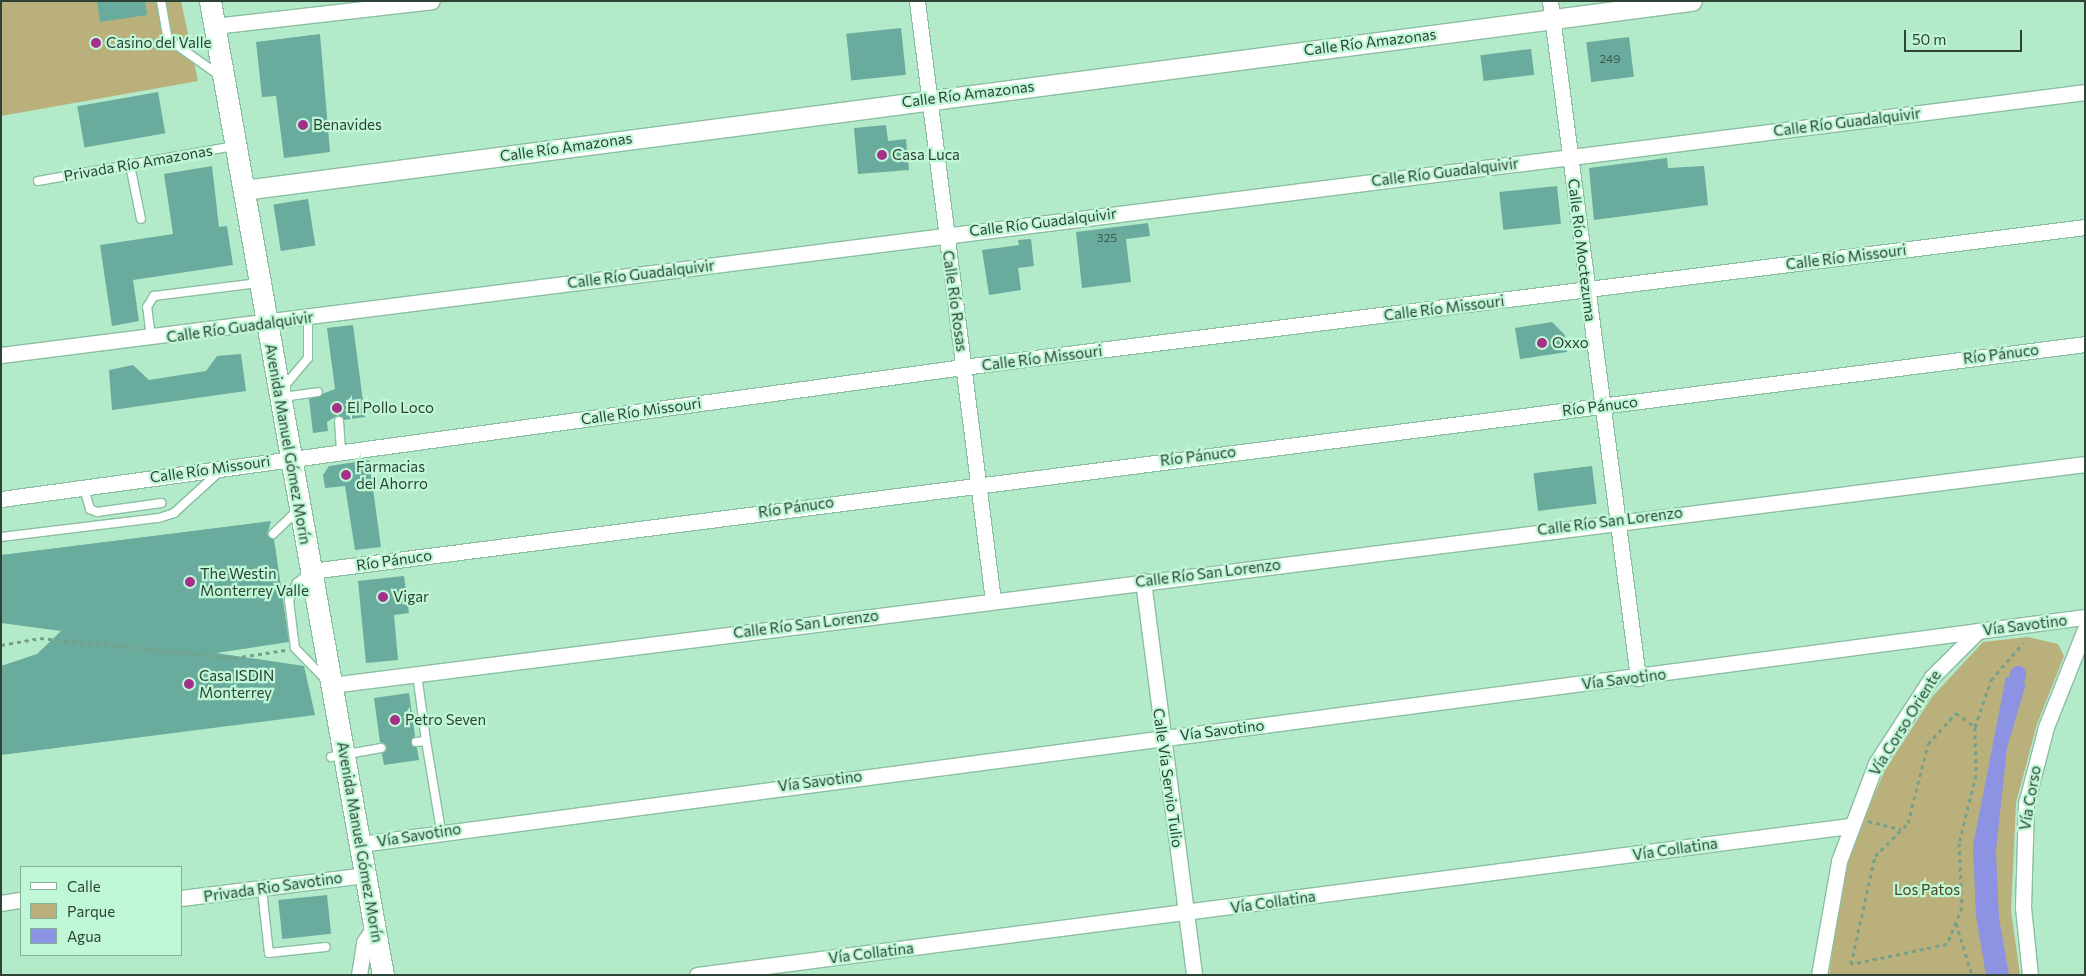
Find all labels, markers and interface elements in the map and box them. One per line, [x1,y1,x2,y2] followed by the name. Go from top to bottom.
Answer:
[1906,20,2024,52] scale bar
[1303,25,1437,59] street label: Calle Río Amazonas
[1912,30,1946,48] text: 50 m
[106,34,211,52] place label: Casino del Valle
[90,37,102,49] marker: Casino del Valle
[1600,52,1620,66] house number: 249
[901,77,1035,111] street label: Calle Río Amazonas
[1772,104,1922,140] street label: Calle Río Guadalquivir
[313,116,382,134] place label: Benavides
[297,119,309,131] marker: Benavides
[499,129,633,165] street label: Calle Río Amazonas
[62,141,214,185] street label: Privada Río Amazonas
[892,146,960,164] place label: Casa Luca
[876,149,888,161] marker: Casa Luca
[1370,154,1520,190] street label: Calle Río Guadalquivir
[1564,178,1600,322] street label: Calle Río Moctezuma
[968,204,1118,240] street label: Calle Río Guadalquivir
[1097,231,1117,245] house number: 325
[1785,241,1907,273] street label: Calle Río Missouri
[939,249,971,353] street label: Calle Río Rosas
[566,256,716,292] street label: Calle Río Guadalquivir
[1383,292,1505,324] street label: Calle Río Missouri
[165,308,315,346] street label: Calle Río Guadalquivir
[1552,334,1589,352] place label: Oxxo
[1536,337,1548,349] marker: Oxxo
[1962,340,2040,368] street label: Río Pánuco
[261,342,315,546] street label: Avenida Manuel Gómez Morín
[981,342,1103,374] street label: Calle Río Missouri
[1561,392,1639,420] street label: Río Pánuco
[580,394,702,428] street label: Calle Río Missouri
[347,399,434,417] place label: El Pollo Loco
[331,402,343,414] marker: El Pollo Loco
[1159,442,1237,470] street label: Río Pánuco
[149,452,271,486] street label: Calle Río Missouri
[356,457,428,492] place label: Farmacias del Ahorro
[340,469,352,481] marker: Farmacias del Ahorro
[757,493,835,521] street label: Río Pánuco
[1536,503,1684,539] street label: Calle Río San Lorenzo
[355,546,433,574] street label: Río Pánuco
[1134,555,1282,591] street label: Calle Río San Lorenzo
[200,564,309,599] place label: The Westin Monterrey Valle
[184,576,196,588] marker: The Westin Monterrey Valle
[393,588,429,606] place label: Vigar
[377,591,389,603] marker: Vigar
[732,606,880,642] street label: Calle Río San Lorenzo
[1982,611,2068,639] street label: Vía Savotino
[1581,665,1667,693] street label: Vía Savotino
[199,666,274,701] place label: Casa ISDIN Monterrey
[1865,667,1945,779] street label: Vía Corso Oriente
[183,678,195,690] marker: Casa ISDIN Monterrey
[1149,707,1187,849] street label: Calle Vía Servio Tulio
[405,711,486,729] place label: Petro Seven
[389,714,401,726] marker: Petro Seven
[1179,716,1265,744] street label: Vía Savotino
[333,740,387,944] street label: Avenida Manuel Gómez Morín
[2015,764,2045,832] street label: Vía Corso
[777,767,863,795] street label: Vía Savotino
[376,819,462,851] street label: Vía Savotino
[1631,834,1719,864] street label: Vía Collatina
[20,866,182,956] legend
[202,868,344,906] street label: Privada Rio Savotino
[67,877,101,895] text: Calle
[1894,881,1960,899] park label: Los Patos
[1229,887,1317,917] street label: Vía Collatina
[67,902,115,920] text: Parque
[67,927,101,945] text: Agua
[827,939,915,967] street label: Vía Collatina

